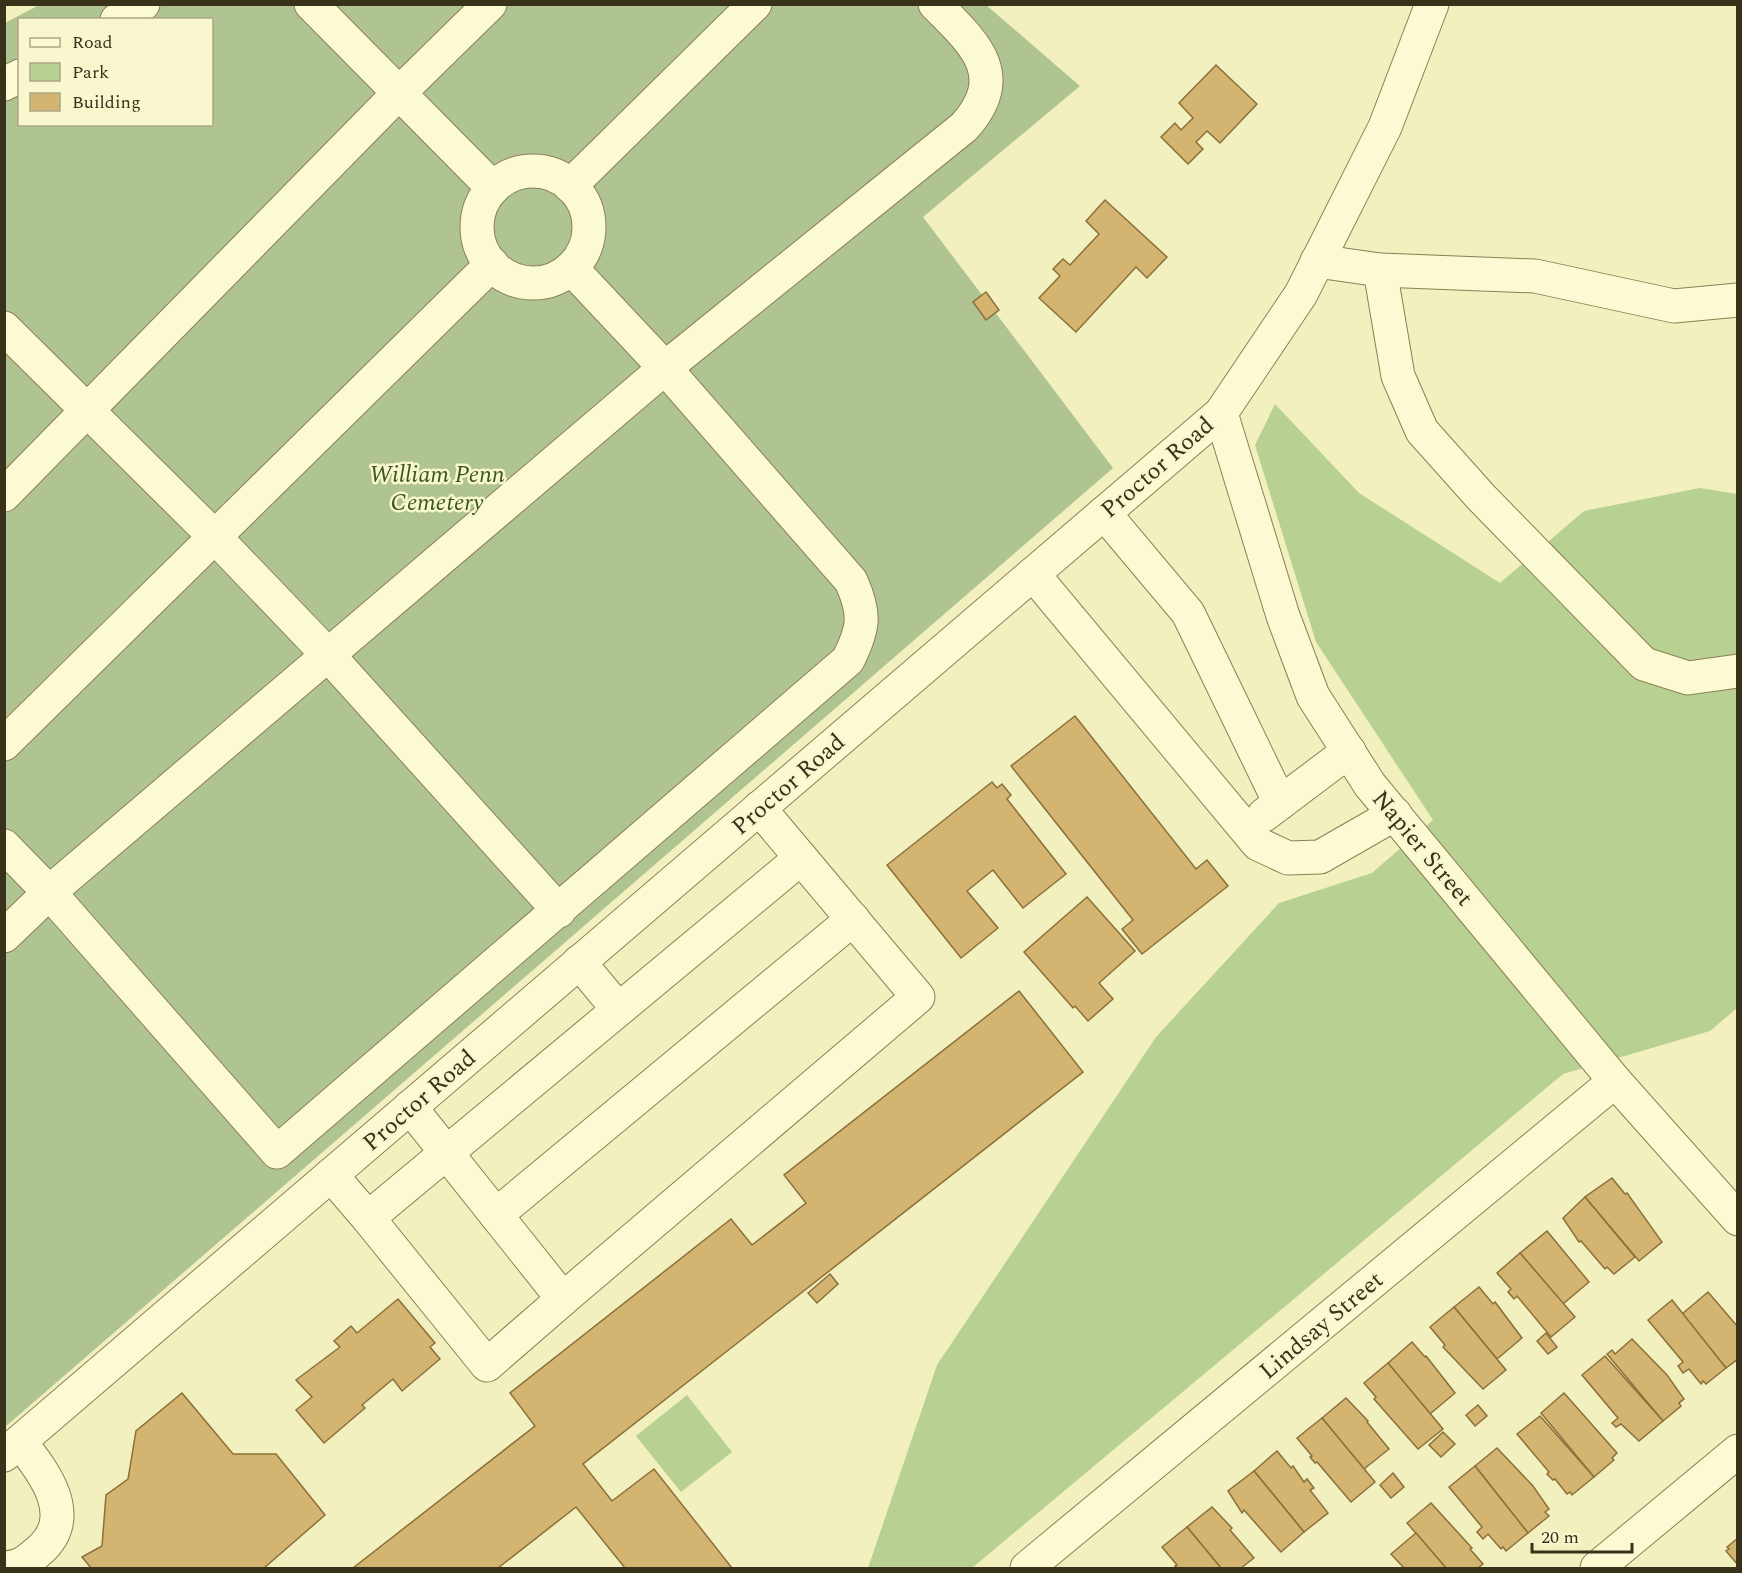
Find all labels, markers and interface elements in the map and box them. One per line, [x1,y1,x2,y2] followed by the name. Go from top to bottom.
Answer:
[18,18,213,126] legend
[72,29,113,56] text: Road
[72,59,109,86] text: Park
[72,89,141,116] text: Building
[1093,408,1222,527] street label: Proctor Road
[369,457,505,521] park label: William Penn Cemetery
[724,725,853,844] street label: Proctor Road
[1363,783,1482,915] street label: Napier Street
[355,1041,484,1160] street label: Proctor Road
[1252,1263,1392,1389] street label: Lindsay Street
[1532,1516,1632,1554] scale bar
[1541,1524,1579,1551] text: 20 m

